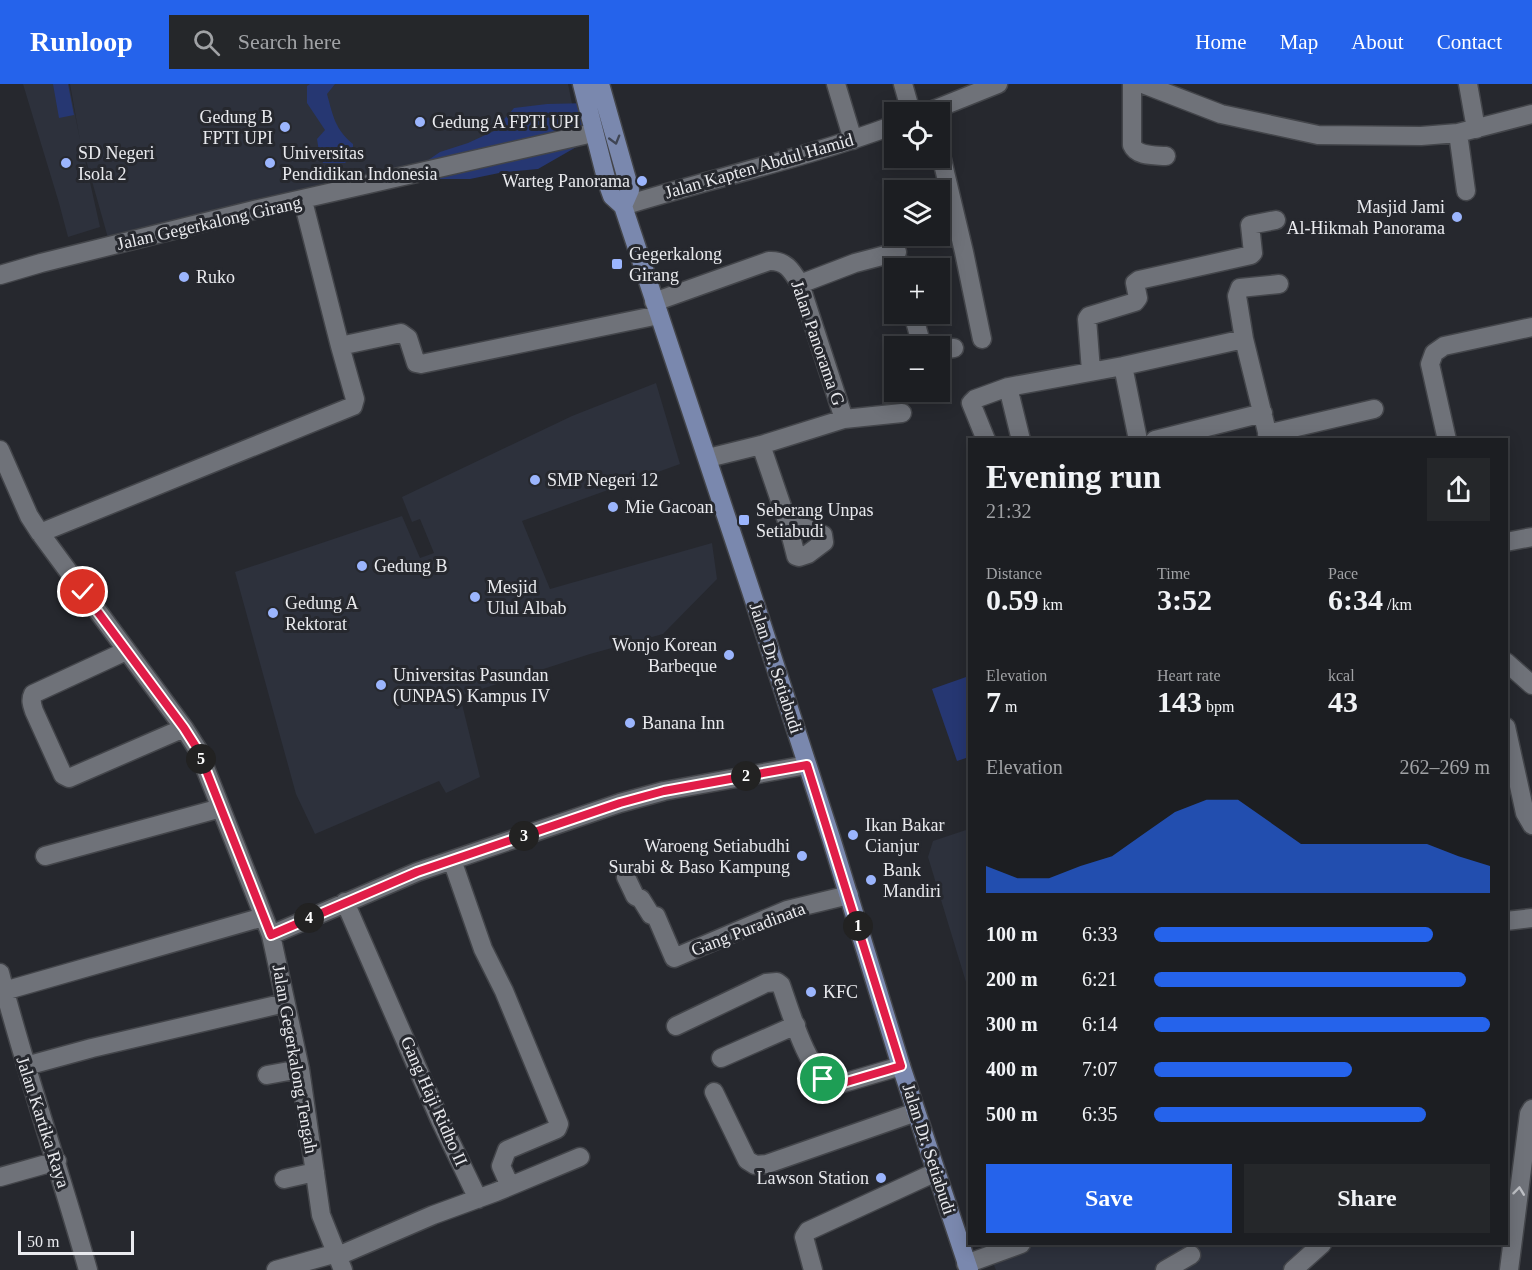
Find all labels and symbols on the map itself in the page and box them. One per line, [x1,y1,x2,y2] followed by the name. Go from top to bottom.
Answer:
[200,107,273,148] place label: Gedung B FPTI UPI
[432,112,580,132] place label: Gedung A FPTI UPI
[413,115,427,129] marker: Gedung A FPTI UPI
[278,120,292,134] marker: Gedung B FPTI UPI
[662,129,856,203] street label: Jalan Kapten Abdul Hamid
[608,135,620,145] one-way arrow
[78,143,154,184] place label: SD Negeri Isola 2
[282,143,437,184] place label: Universitas Pendidikan Indonesia
[59,156,73,170] marker: SD Negeri Isola 2
[263,156,277,170] marker: Universitas Pendidikan Indonesia
[502,171,630,191] place label: Warteg Panorama
[635,174,649,188] marker: Warteg Panorama
[115,192,303,254] street label: Jalan Gegerkalong Girang
[1287,197,1445,238] place label: Masjid Jami Al-Hikmah Panorama
[1450,210,1464,224] marker: Masjid Jami Al-Hikmah Panorama
[629,244,722,285] place label: Gegerkalong Girang
[610,257,624,271] marker: Gegerkalong Girang
[196,267,235,287] place label: Ruko
[177,270,191,284] marker: Ruko
[787,278,849,408] street label: Jalan Panorama G
[547,470,658,490] place label: SMP Negeri 12
[528,473,542,487] marker: SMP Negeri 12
[625,497,713,517] place label: Mie Gacoan
[606,500,620,514] marker: Mie Gacoan
[756,500,873,541] place label: Seberang Unpas Setiabudi
[737,513,751,527] marker: Seberang Unpas Setiabudi
[374,556,448,576] place label: Gedung B
[355,559,369,573] marker: Gedung B
[57,566,108,617] pin
[487,577,567,618] place label: Mesjid Ulul Albab
[468,590,482,604] marker: Mesjid Ulul Albab
[285,593,359,634] place label: Gedung A Rektorat
[745,600,807,736] street label: Jalan Dr. Setiabudi
[266,606,280,620] marker: Gedung A Rektorat
[612,635,717,676] place label: Wonjo Korean Barbeque
[722,648,736,662] marker: Wonjo Korean Barbeque
[393,665,550,707] place label: Universitas Pasundan (UNPAS) Kampus IV
[374,678,388,692] marker: Universitas Pasundan (UNPAS) Kampus IV
[642,713,724,733] place label: Banana Inn
[623,716,637,730] marker: Banana Inn
[186,744,216,774] pin: 5
[731,761,761,791] pin: 2
[865,815,944,856] place label: Ikan Bakar Cianjur
[509,821,539,851] pin: 3
[846,828,860,842] marker: Ikan Bakar Cianjur
[609,836,790,877] place label: Waroeng Setiabudhi Surabi & Baso Kampung
[795,849,809,863] marker: Waroeng Setiabudhi Surabi & Baso Kampung
[883,860,941,901] place label: Bank Mandiri
[864,873,878,887] marker: Bank Mandiri
[688,898,808,960] street label: Gang Puradinata
[294,903,324,933] pin: 4
[843,911,873,941] pin: 1
[269,963,321,1155] street label: Jalan Gegerkalong Tengah
[823,982,858,1002] place label: KFC
[804,985,818,999] marker: KFC
[396,1033,472,1169] street label: Gang Haji Ridho II
[797,1053,848,1104] pin
[12,1054,74,1190] street label: Jalan Kartika Raya
[898,1081,960,1217] street label: Jalan Dr. Setiabudi
[757,1168,869,1188] place label: Lawson Station
[874,1171,888,1185] marker: Lawson Station
[1512,1186,1524,1196] one-way arrow
[18,1228,134,1256] scale bar

